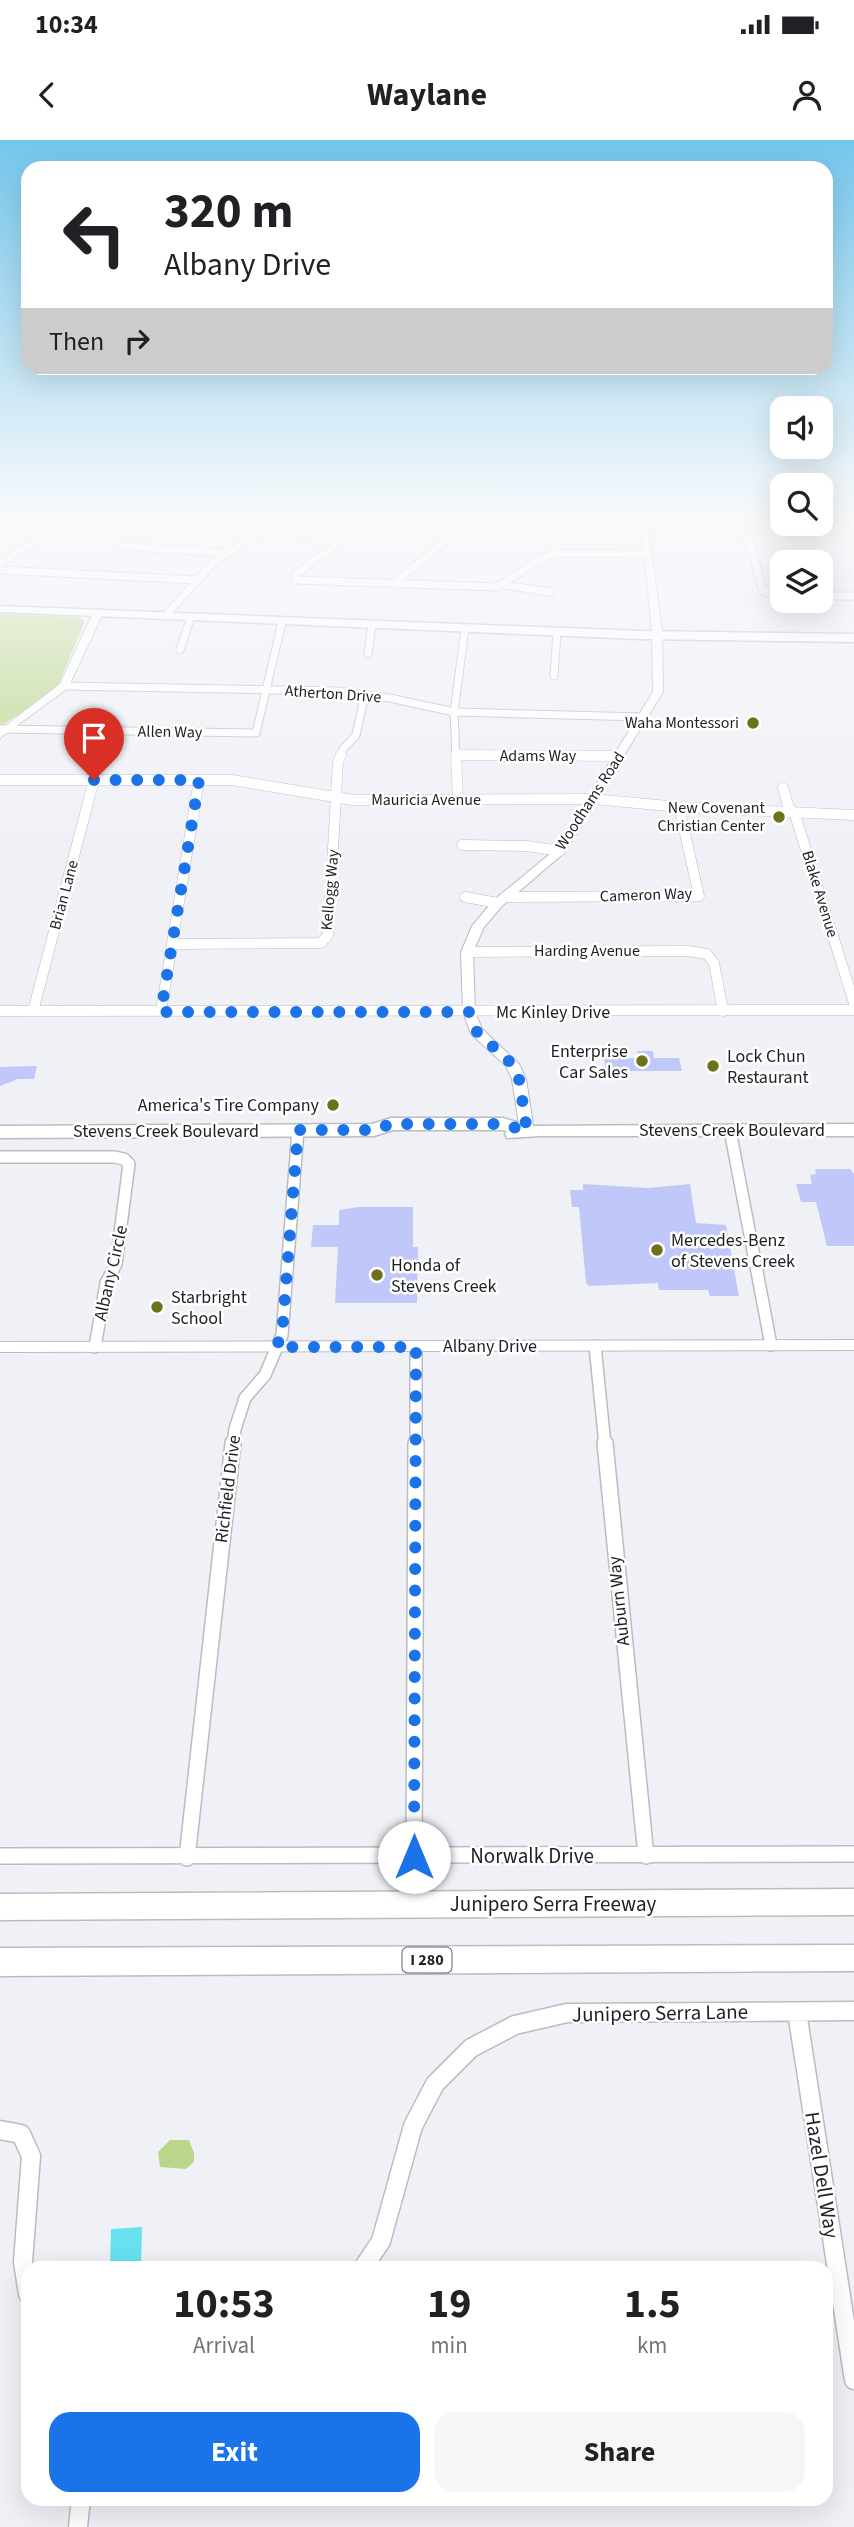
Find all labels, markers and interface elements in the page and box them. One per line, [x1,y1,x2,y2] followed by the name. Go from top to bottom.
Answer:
[35,6,98,43] text: 10:34
[367,72,487,118] text: Waylane
[28,76,66,114] icon: back
[788,76,826,114] icon: person
[164,177,293,247] text: 320 m
[49,189,140,280] icon: left
[164,242,331,288] text: Albany Drive
[118,322,156,360] icon: right
[49,323,104,360] text: Then
[770,396,833,613] map controls
[770,396,833,459] button: sound
[770,473,833,536] button: search
[770,550,833,613] button: layers
[284,680,382,708] street label: Atherton Drive
[64,708,124,780] pin
[625,712,739,734] place label: Waha Montessori
[745,715,761,731] marker: Waha Montessori
[75,719,113,757] icon: arrive
[138,720,203,744] street label: Allen Way
[500,745,577,767] street label: Adams Way
[550,748,630,854] street label: Woodhams Road
[371,789,481,811] street label: Mauricia Avenue
[657,797,766,837] place label: New Covenant Christian Center
[771,809,787,825] marker: New Covenant Christian Center
[316,848,345,931] street label: Kellogg Way
[796,848,844,940] street label: Blake Avenue
[44,858,84,932] street label: Brian Lane
[600,882,693,908] street label: Cameron Way
[534,940,640,962] street label: Harding Avenue
[496,1000,610,1025] street label: Mc Kinley Drive
[551,1039,628,1085] place label: Enterprise Car Sales
[727,1044,809,1090] place label: Lock Chun Restaurant
[634,1053,650,1069] marker: Enterprise Car Sales
[705,1058,721,1074] marker: Lock Chun Restaurant
[138,1093,320,1118] place label: America's Tire Company
[325,1097,341,1113] marker: America's Tire Company
[639,1118,825,1143] street label: Stevens Creek Boulevard
[73,1119,259,1144] street label: Stevens Creek Boulevard
[88,1223,134,1323] street label: Albany Circle
[671,1228,795,1274] place label: Mercedes-Benz of Stevens Creek
[649,1242,665,1258] marker: Mercedes-Benz of Stevens Creek
[391,1253,496,1299] place label: Honda of Stevens Creek
[369,1267,385,1283] marker: Honda of Stevens Creek
[171,1285,247,1331] place label: Starbright School
[149,1299,165,1315] marker: Starbright School
[443,1334,537,1359] street label: Albany Drive
[209,1434,247,1544] street label: Richfield Drive
[602,1554,636,1647] street label: Auburn Way
[377,1820,451,1894] position arrow
[470,1841,594,1871] street label: Norwalk Drive
[450,1889,656,1919] street label: Junipero Serra Freeway
[402,1948,452,1972] road number: I 280
[572,1996,748,2030] street label: Junipero Serra Lane
[797,2110,847,2241] street label: Hazel Dell Way
[173,2274,275,2334] text: 10:53
[427,2274,471,2334] text: 19
[624,2274,681,2334] text: 1.5
[193,2329,255,2362] text: Arrival
[431,2329,468,2362] text: min
[637,2329,667,2362] text: km
[49,2412,420,2492] button: Exit
[434,2412,805,2492] button: Share

